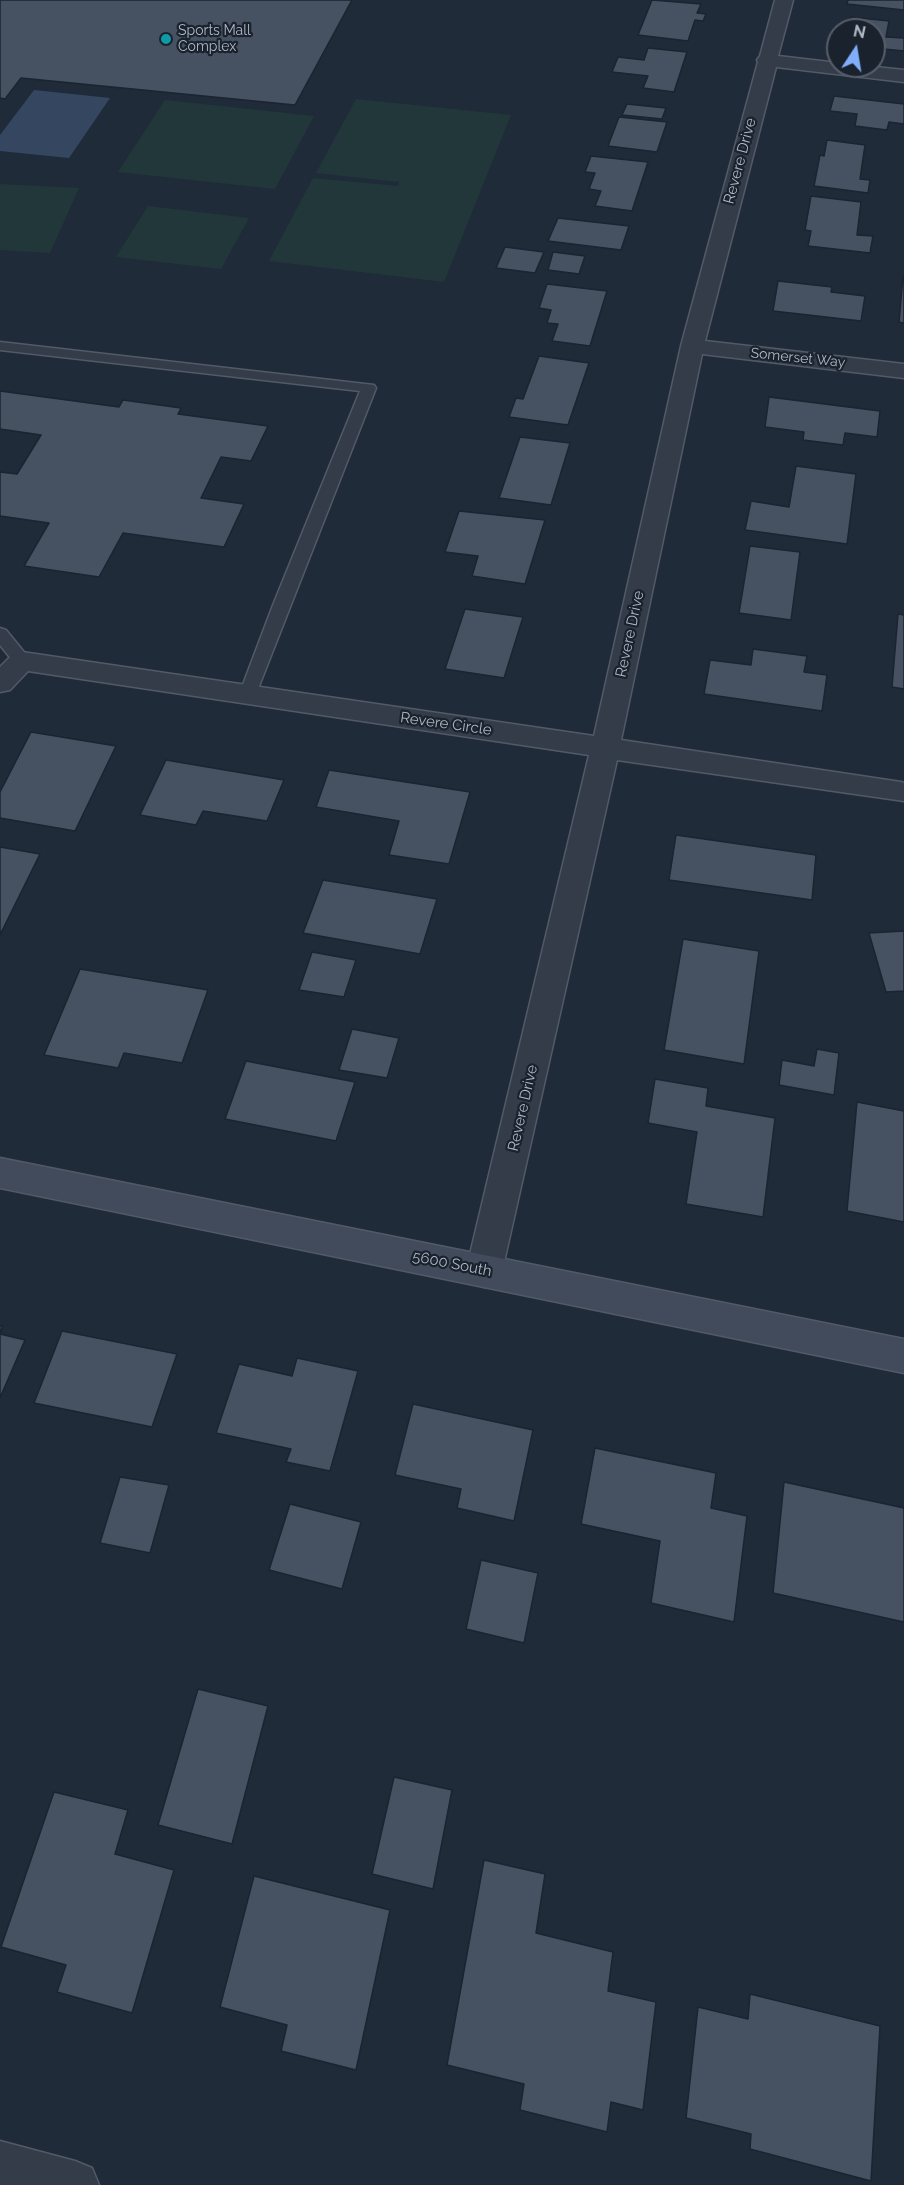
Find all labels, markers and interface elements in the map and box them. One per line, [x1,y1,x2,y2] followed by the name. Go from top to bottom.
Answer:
[826,18,886,78] north arrow
[851,21,867,42] text: N
[178,23,251,56] place label: Sports Mall Complex
[159,32,173,46] marker: Sports Mall Complex
[720,116,760,206] street label: Revere Drive
[750,345,846,371] street label: Somerset Way
[612,589,648,679] street label: Revere Drive
[399,709,493,739] street label: Revere Circle
[504,1063,542,1153] street label: Revere Drive
[411,1248,493,1280] street label: 5600 South

